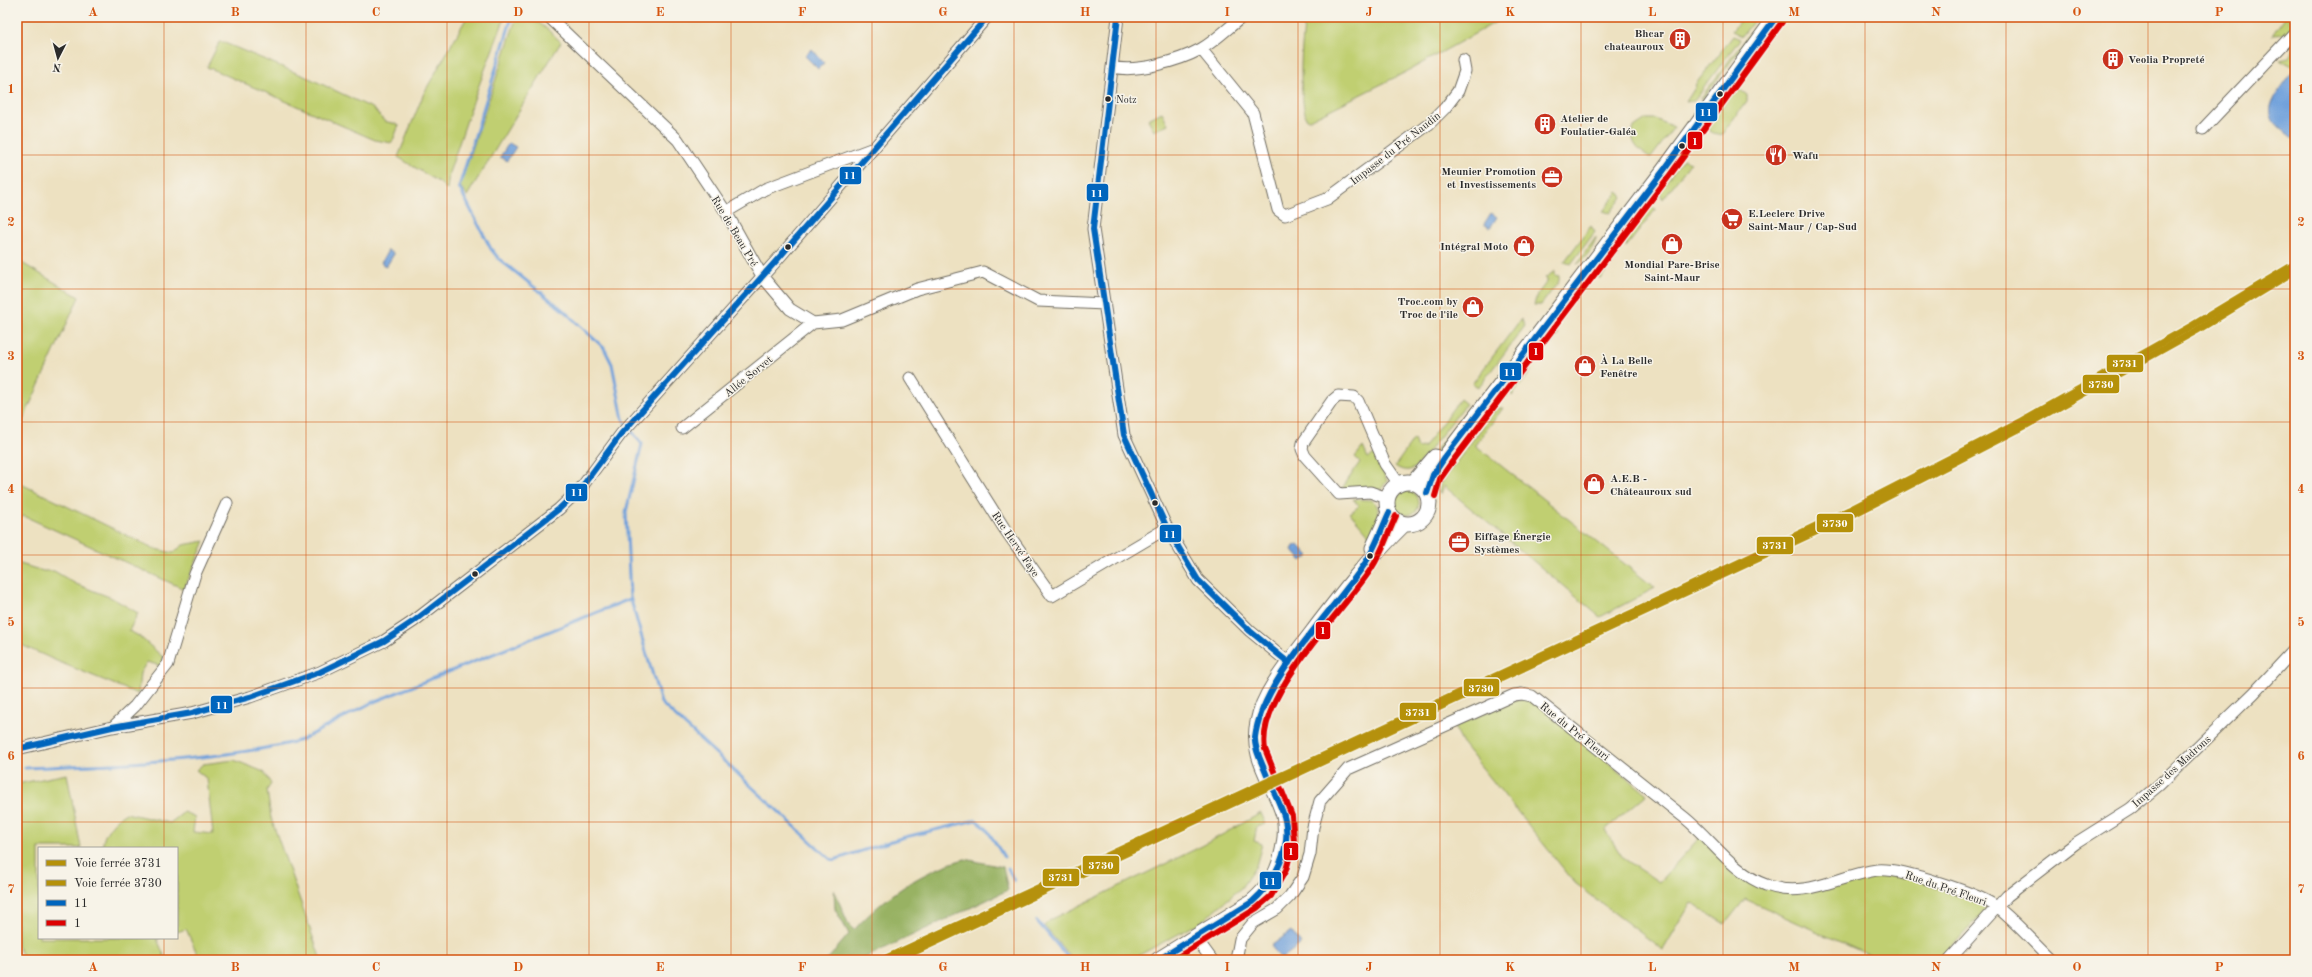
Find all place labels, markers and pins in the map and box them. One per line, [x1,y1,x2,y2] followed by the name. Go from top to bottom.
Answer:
[1667,26,1693,52] building icon: Bhcar chateauroux
[1604,29,1664,53] place label: Bhcar chateauroux
[2100,46,2126,72] building icon: Veolia Propreté
[2128,55,2205,66] place label: Veolia Propreté
[1715,89,1725,99] unlabelled marker
[1103,94,1113,104] marker: Notz
[1116,95,1137,105] place label: Notz
[1532,111,1558,137] building icon: Atelier de Foulatier-Galéa
[1560,114,1637,138] place label: Atelier de Foulatier-Galéa
[1677,141,1687,151] unlabelled marker
[1763,142,1789,168] restaurant icon: Wafu
[1792,151,1818,162] place label: Wafu
[1539,164,1565,190] office icon: Meunier Promotion et Investissements
[1441,167,1536,191] place label: Meunier Promotion et Investissements
[1719,206,1745,232] supermarket icon: E.Leclerc Drive Saint-Maur / Cap-Sud
[1748,209,1857,233] place label: E.Leclerc Drive Saint-Maur / Cap-Sud
[1659,231,1685,257] shop icon: Mondial Pare-Brise Saint-Maur
[1511,233,1537,259] shop icon: Intégral Moto
[783,242,793,252] unlabelled marker
[1440,242,1508,253] place label: Intégral Moto
[1624,260,1720,284] place label: Mondial Pare-Brise Saint-Maur
[1460,294,1486,320] shop icon: Troc.com by Troc de l'île
[1397,297,1458,321] place label: Troc.com by Troc de l'île
[1572,353,1598,379] shop icon: À La Belle Fenêtre
[1600,354,1652,380] place label: À La Belle Fenêtre
[1581,471,1607,497] shop icon: A.E.B - Châteauroux sud
[1610,474,1692,498] place label: A.E.B - Châteauroux sud
[1150,498,1160,508] unlabelled marker
[1446,529,1472,555] office icon: Eiffage Énergie Systèmes
[1474,530,1551,556] place label: Eiffage Énergie Systèmes
[1365,551,1375,561] unlabelled marker
[470,569,480,579] unlabelled marker

